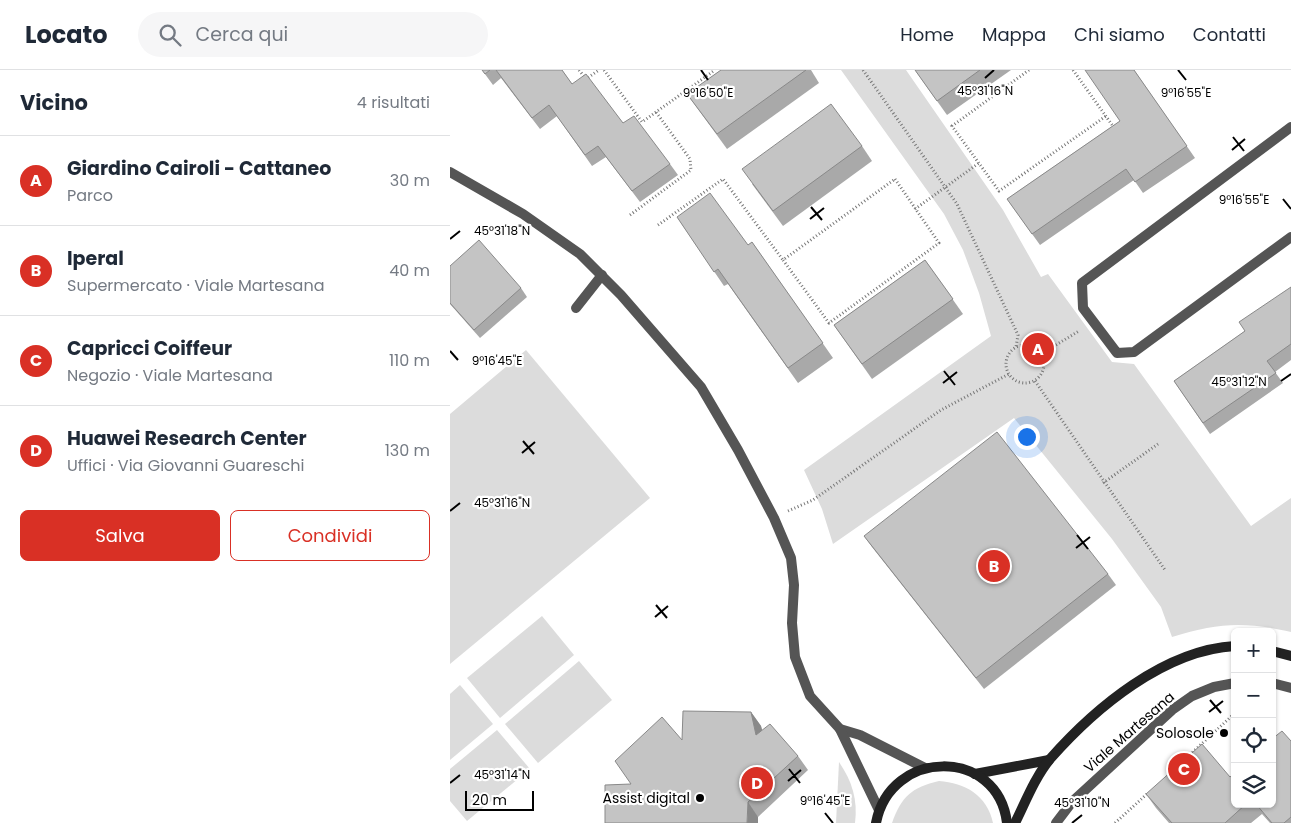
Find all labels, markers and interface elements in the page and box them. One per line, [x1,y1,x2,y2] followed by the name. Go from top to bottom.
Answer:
[138,12,488,57] search box
[25,18,108,51] text: Locato
[156,21,184,49] icon: search
[196,21,288,48] text: Cerca qui
[900,22,954,47] text: Home
[982,22,1046,47] text: Mappa
[1074,22,1165,47] text: Chi siamo
[1193,22,1266,47] text: Contatti
[957,82,1013,99] text: 45°31'16"N
[683,84,733,101] text: 9°16'50"E
[1161,84,1211,101] text: 9°16'55"E
[20,88,88,117] text: Vicino
[357,91,430,114] text: 4 risultati
[67,155,331,182] text: Giardino Cairoli - Cattaneo
[30,169,42,192] text: A
[390,169,430,192] text: 30 m
[67,184,113,207] text: Parco
[1219,191,1269,208] text: 9°16'55"E
[474,222,530,239] text: 45°31'18"N
[67,245,124,272] text: Iperal
[31,259,41,282] text: B
[389,259,430,282] text: 40 m
[67,274,324,297] text: Supermercato · Viale Martesana
[1022,330,1054,368] pin: A
[67,335,232,362] text: Capricci Coiffeur
[30,349,42,372] text: C
[389,349,430,372] text: 110 m
[472,352,522,369] text: 9°16'45"E
[67,364,273,387] text: Negozio · Viale Martesana
[1211,373,1267,390] text: 45°31'12"N
[1014,424,1040,450] your location
[67,425,307,452] text: Huawei Research Center
[30,439,42,462] text: D
[385,439,430,462] text: 130 m
[67,454,304,477] text: Uffici · Via Giovanni Guareschi
[474,494,530,511] text: 45°31'16"N
[20,510,220,561] button: Salva
[230,510,430,561] button: Condividi
[978,547,1010,585] pin: B
[1231,628,1276,808] map controls
[1231,628,1276,673] button: +
[1231,673,1276,718] button: −
[1079,687,1179,777] street label: Viale Martesana
[1231,718,1276,763] button: locate
[1156,723,1214,743] place label: Solosole
[1218,727,1230,739] marker: Solosole
[1168,750,1200,788] pin: C
[1231,763,1276,808] button: layers
[741,764,773,802] pin: D
[474,766,530,783] text: 45°31'14"N
[465,788,534,811] scale bar
[603,788,690,808] place label: Assist digital
[472,790,507,810] text: 20 m
[694,792,706,804] marker: Assist digital
[800,792,850,809] text: 9°16'45"E
[1054,794,1110,811] text: 45°31'10"N

